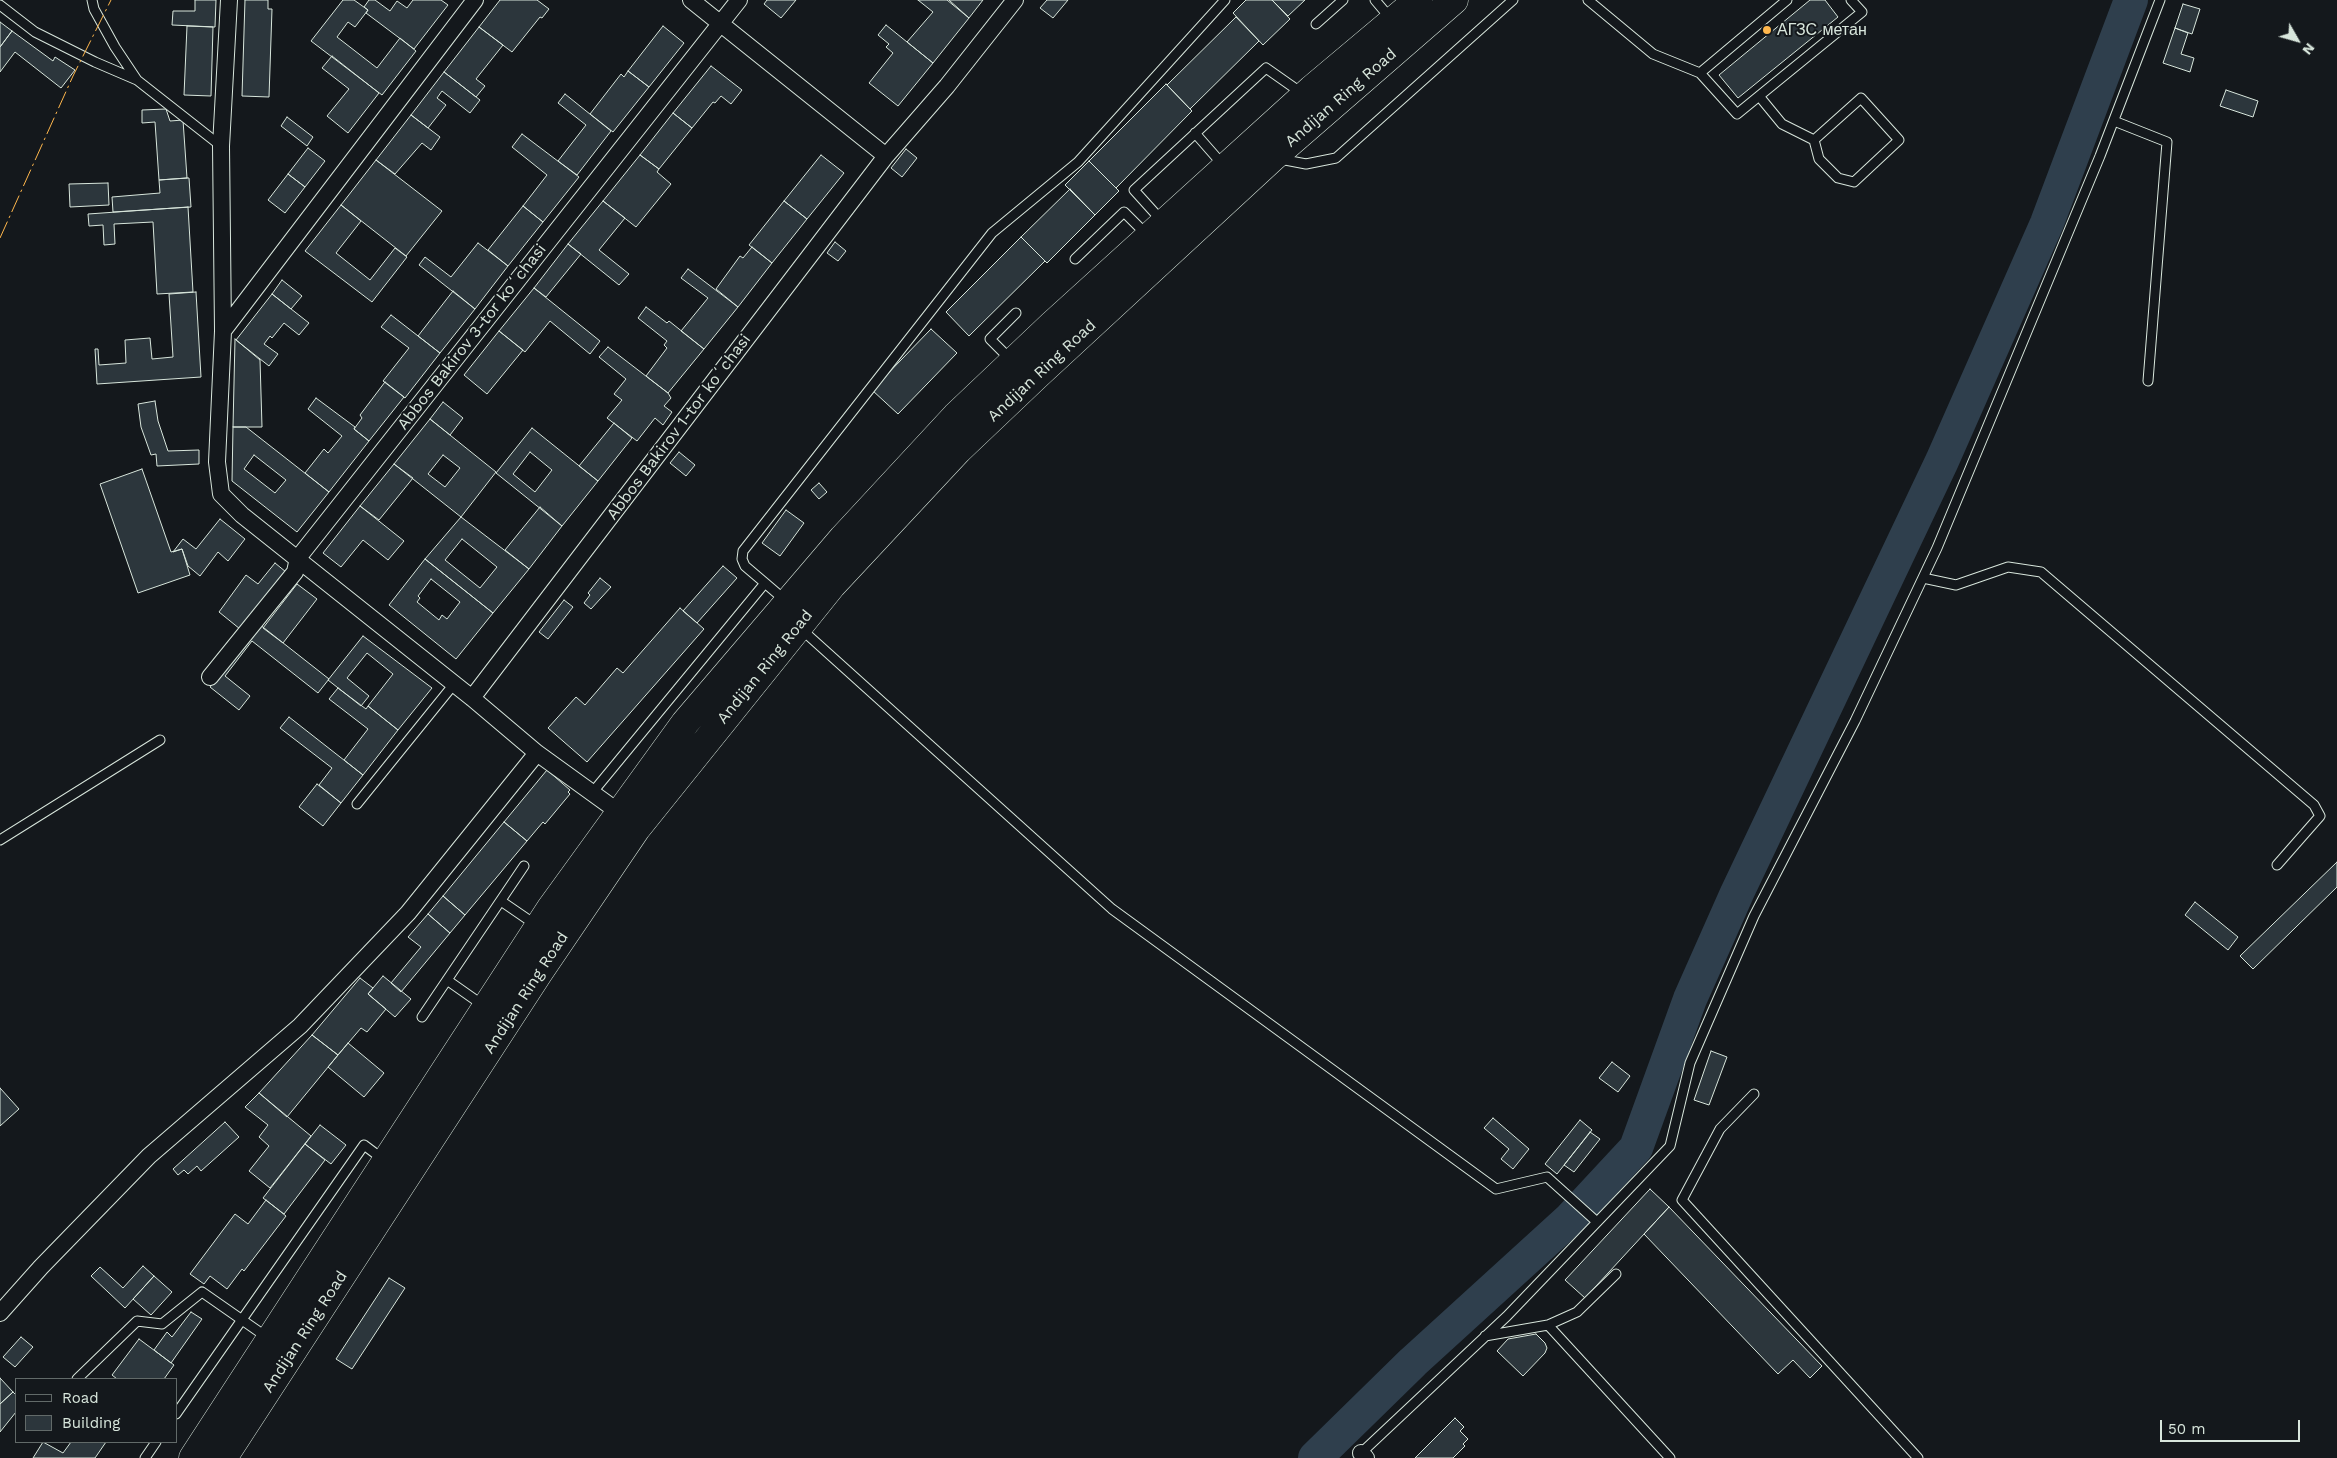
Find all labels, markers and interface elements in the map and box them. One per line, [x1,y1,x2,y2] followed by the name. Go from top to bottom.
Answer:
[2272,15,2322,65] north arrow
[1777,20,1867,40] place label: АГЗС метан
[1761,24,1773,36] marker: АГЗС метан
[2299,40,2318,58] text: N
[1281,44,1401,152] street label: Andijan Ring Road
[393,240,551,434] street label: Abbos Bakirov 3-tor koʻchasi
[984,316,1100,426] street label: Andijan Ring Road
[603,330,755,524] street label: Abbos Bakirov 1-tor koʻchasi
[713,606,817,728] street label: Andijan Ring Road
[480,929,572,1057] street label: Andijan Ring Road
[259,1268,351,1396] street label: Andijan Ring Road
[15,1378,178,1443] legend
[62,1389,99,1407] text: Road
[2162,1410,2302,1442] scale bar
[62,1414,120,1432] text: Building
[2168,1420,2205,1438] text: 50 m

